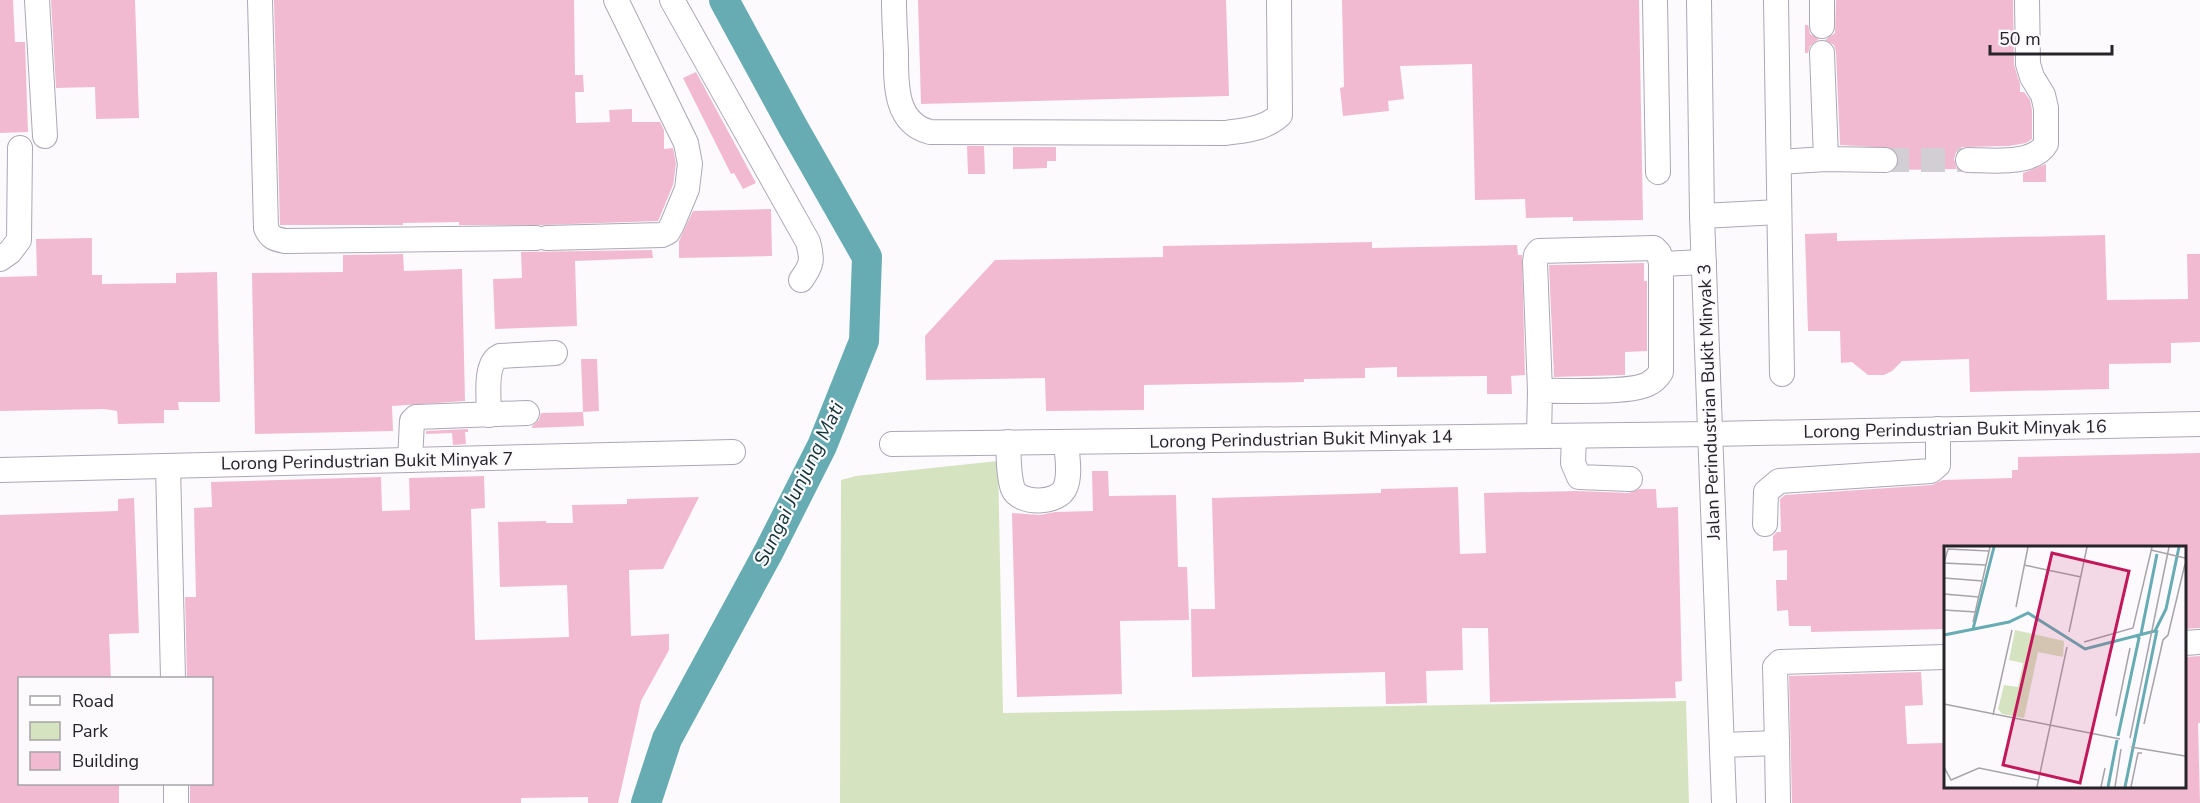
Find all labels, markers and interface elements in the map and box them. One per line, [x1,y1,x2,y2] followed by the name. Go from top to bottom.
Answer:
[1990,18,2112,56] scale bar
[1999,27,2041,51] text: 50 m
[1692,264,1726,541] street label: Jalan Perindustrian Bukit Minyak 3
[748,397,851,571] water label: Sungai Junjung Mati
[1803,414,2107,444] street label: Lorong Perindustrian Bukit Minyak 16
[1149,424,1453,454] street label: Lorong Perindustrian Bukit Minyak 14
[221,446,513,476] street label: Lorong Perindustrian Bukit Minyak 7
[1944,546,2185,788] inset map
[18,677,213,785] legend
[72,689,114,713] text: Road
[72,719,109,743] text: Park
[72,749,139,773] text: Building

